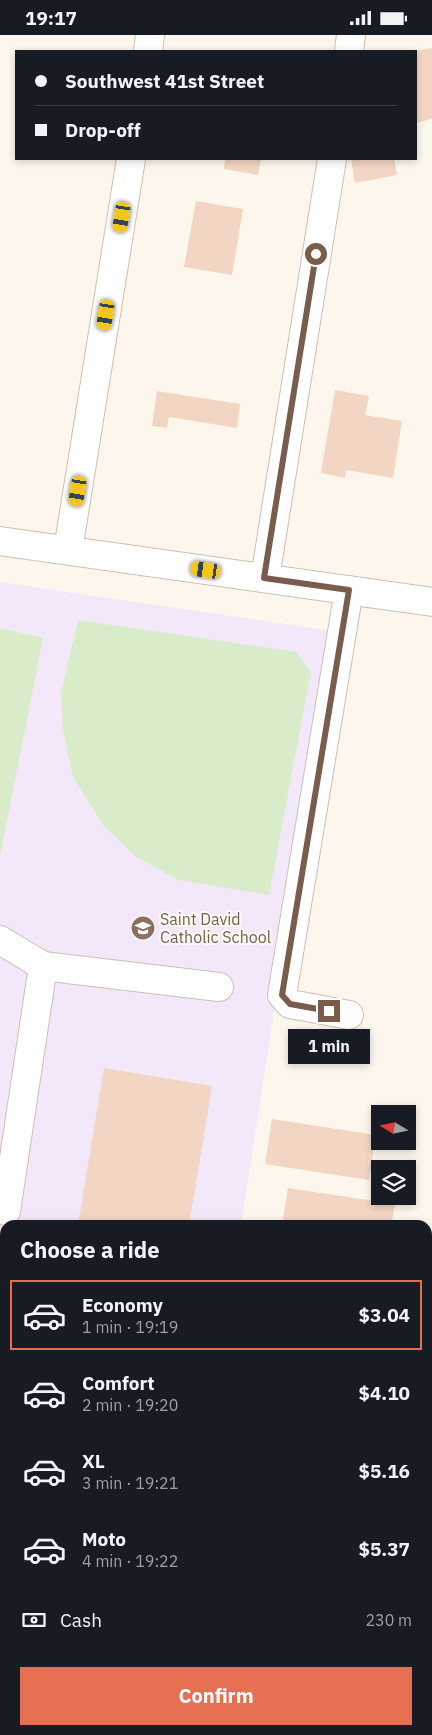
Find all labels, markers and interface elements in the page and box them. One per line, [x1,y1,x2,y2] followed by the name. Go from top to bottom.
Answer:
[25,6,77,30] text: 19:17
[65,69,264,93] text: Southwest 41st Street
[65,118,141,142] text: Drop-off
[112,201,131,233] car
[305,243,327,265] route start
[96,299,115,331] car
[68,475,87,507] car
[190,560,221,580] car
[160,909,271,947] place label: Saint David Catholic School
[130,915,156,941] school or university icon: Saint David Catholic School
[318,1000,340,1022] route end
[288,1029,370,1063] callout: 1 min
[308,1036,350,1056] text: 1 min
[371,1105,416,1150] north arrow
[371,1105,416,1205] map controls
[371,1160,416,1205] button: layers
[20,1235,160,1264] text: Choose a ride
[22,1293,67,1338] icon: car
[82,1293,163,1317] text: Economy
[358,1303,410,1327] text: $3.04
[82,1317,178,1337] text: 1 min · 19:19
[22,1371,67,1416] icon: car
[82,1371,155,1395] text: Comfort
[358,1381,410,1405] text: $4.10
[82,1395,178,1415] text: 2 min · 19:20
[22,1449,67,1494] icon: car
[82,1449,105,1473] text: XL
[358,1459,410,1483] text: $5.16
[82,1473,178,1493] text: 3 min · 19:21
[22,1527,67,1572] icon: car
[82,1527,126,1551] text: Moto
[358,1537,410,1561] text: $5.37
[82,1551,178,1571] text: 4 min · 19:22
[20,1606,48,1634] icon: cash
[60,1608,102,1632] text: Cash
[365,1610,412,1630] text: 230 m
[20,1667,412,1725] button: Confirm

